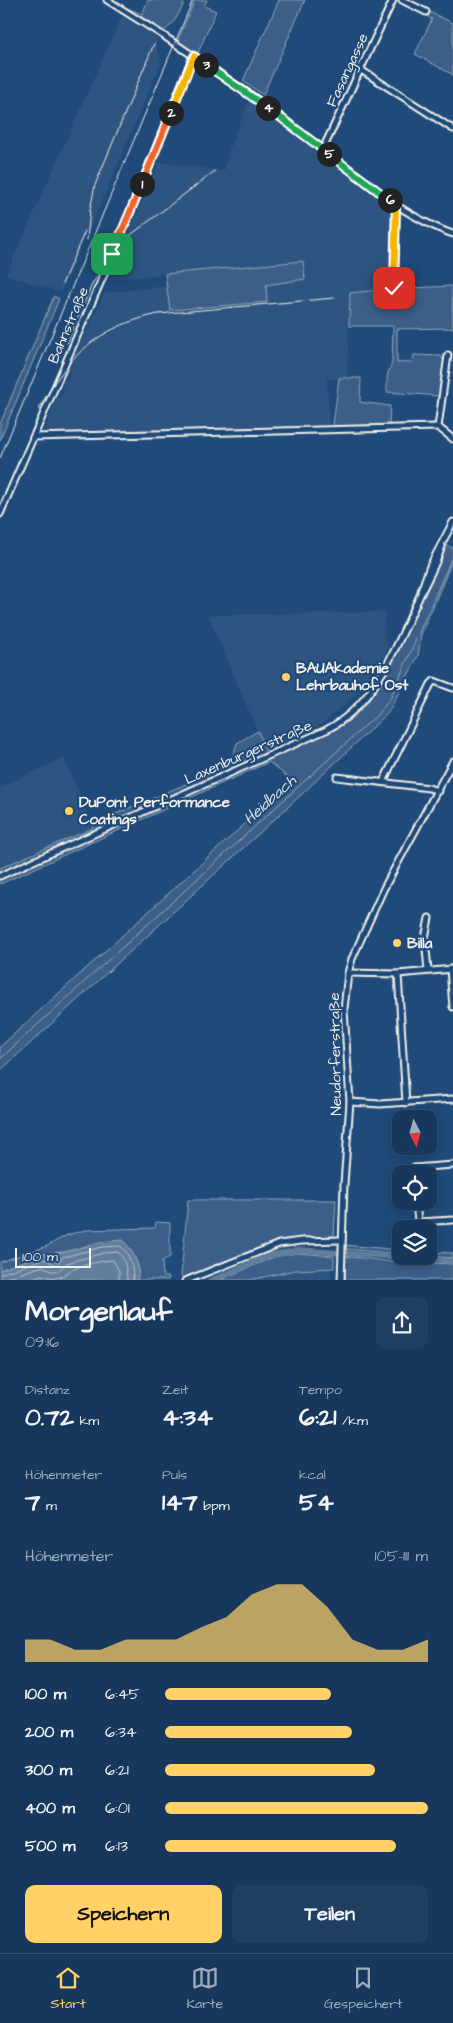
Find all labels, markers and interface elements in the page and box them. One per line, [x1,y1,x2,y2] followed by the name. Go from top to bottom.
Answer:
[321,30,375,111] street label: Fasangasse
[194,52,218,78] pin: 3
[203,55,210,75] text: 3
[256,96,280,120] pin: 4
[264,98,273,118] text: 4
[158,100,184,126] pin: 2
[167,103,176,123] text: 2
[316,142,342,166] pin: 5
[325,144,334,164] text: 5
[130,172,154,196] pin: 1
[142,174,143,194] text: 1
[378,188,402,212] pin: 6
[386,190,395,210] text: 6
[91,233,133,275] pin
[98,240,126,268] icon: arrive
[373,267,415,309] pin
[380,274,408,302] icon: check
[43,284,94,367] street label: Bahnstraße
[296,658,409,696] place label: BAUAkademie Lehrbauhof Ost
[280,671,292,683] marker: BAUAkademie Lehrbauhof Ost
[181,715,316,791] street label: Laxenburgerstraße
[238,769,302,829] water label: Heidbach
[79,792,230,832] place label: DuPont Performance Coatings
[63,805,75,817] marker: DuPont Performance Coatings
[407,933,433,954] place label: Billa
[391,937,403,949] marker: Billa
[324,992,347,1116] street label: Neudorferstraße
[392,1110,438,1155] north arrow
[392,1110,437,1265] map controls
[392,1165,437,1210] button: locate
[392,1220,437,1265] button: layers
[15,1246,91,1269] scale bar
[22,1247,58,1267] text: 100 m
[25,1292,172,1331] text: Morgenlauf
[376,1297,428,1349] button: share
[25,1331,59,1353] text: 09:16
[25,1380,70,1400] text: Distanz
[162,1380,188,1400] text: Zeit
[299,1380,342,1400] text: Tempo
[25,1400,74,1435] text: 0.72
[162,1400,213,1435] text: 4:34
[299,1400,336,1435] text: 6:21
[74,1411,99,1431] text: km
[336,1411,368,1431] text: /km
[25,1465,102,1485] text: Höhenmeter
[162,1465,187,1485] text: Puls
[299,1465,326,1485] text: kcal
[25,1485,40,1520] text: 7
[162,1485,198,1520] text: 147
[299,1485,334,1520] text: 54
[40,1496,57,1516] text: m
[198,1496,230,1516] text: bpm
[25,1545,113,1567] text: Höhenmeter
[375,1545,428,1567] text: 105–111 m
[25,1683,66,1705] text: 100 m
[105,1683,140,1705] text: 6:45
[25,1721,73,1743] text: 200 m
[105,1721,137,1743] text: 6:34
[25,1759,72,1781] text: 300 m
[105,1759,129,1781] text: 6:21
[25,1797,75,1819] text: 400 m
[105,1797,130,1819] text: 6:01
[25,1835,75,1857] text: 500 m
[105,1835,128,1857] text: 6:13
[25,1885,222,1943] button: Speichern
[232,1885,428,1943] button: Teilen
[50,1964,86,2014] tab: Start
[187,1964,223,2014] tab: Karte
[324,1964,403,2014] tab: Gespeichert

